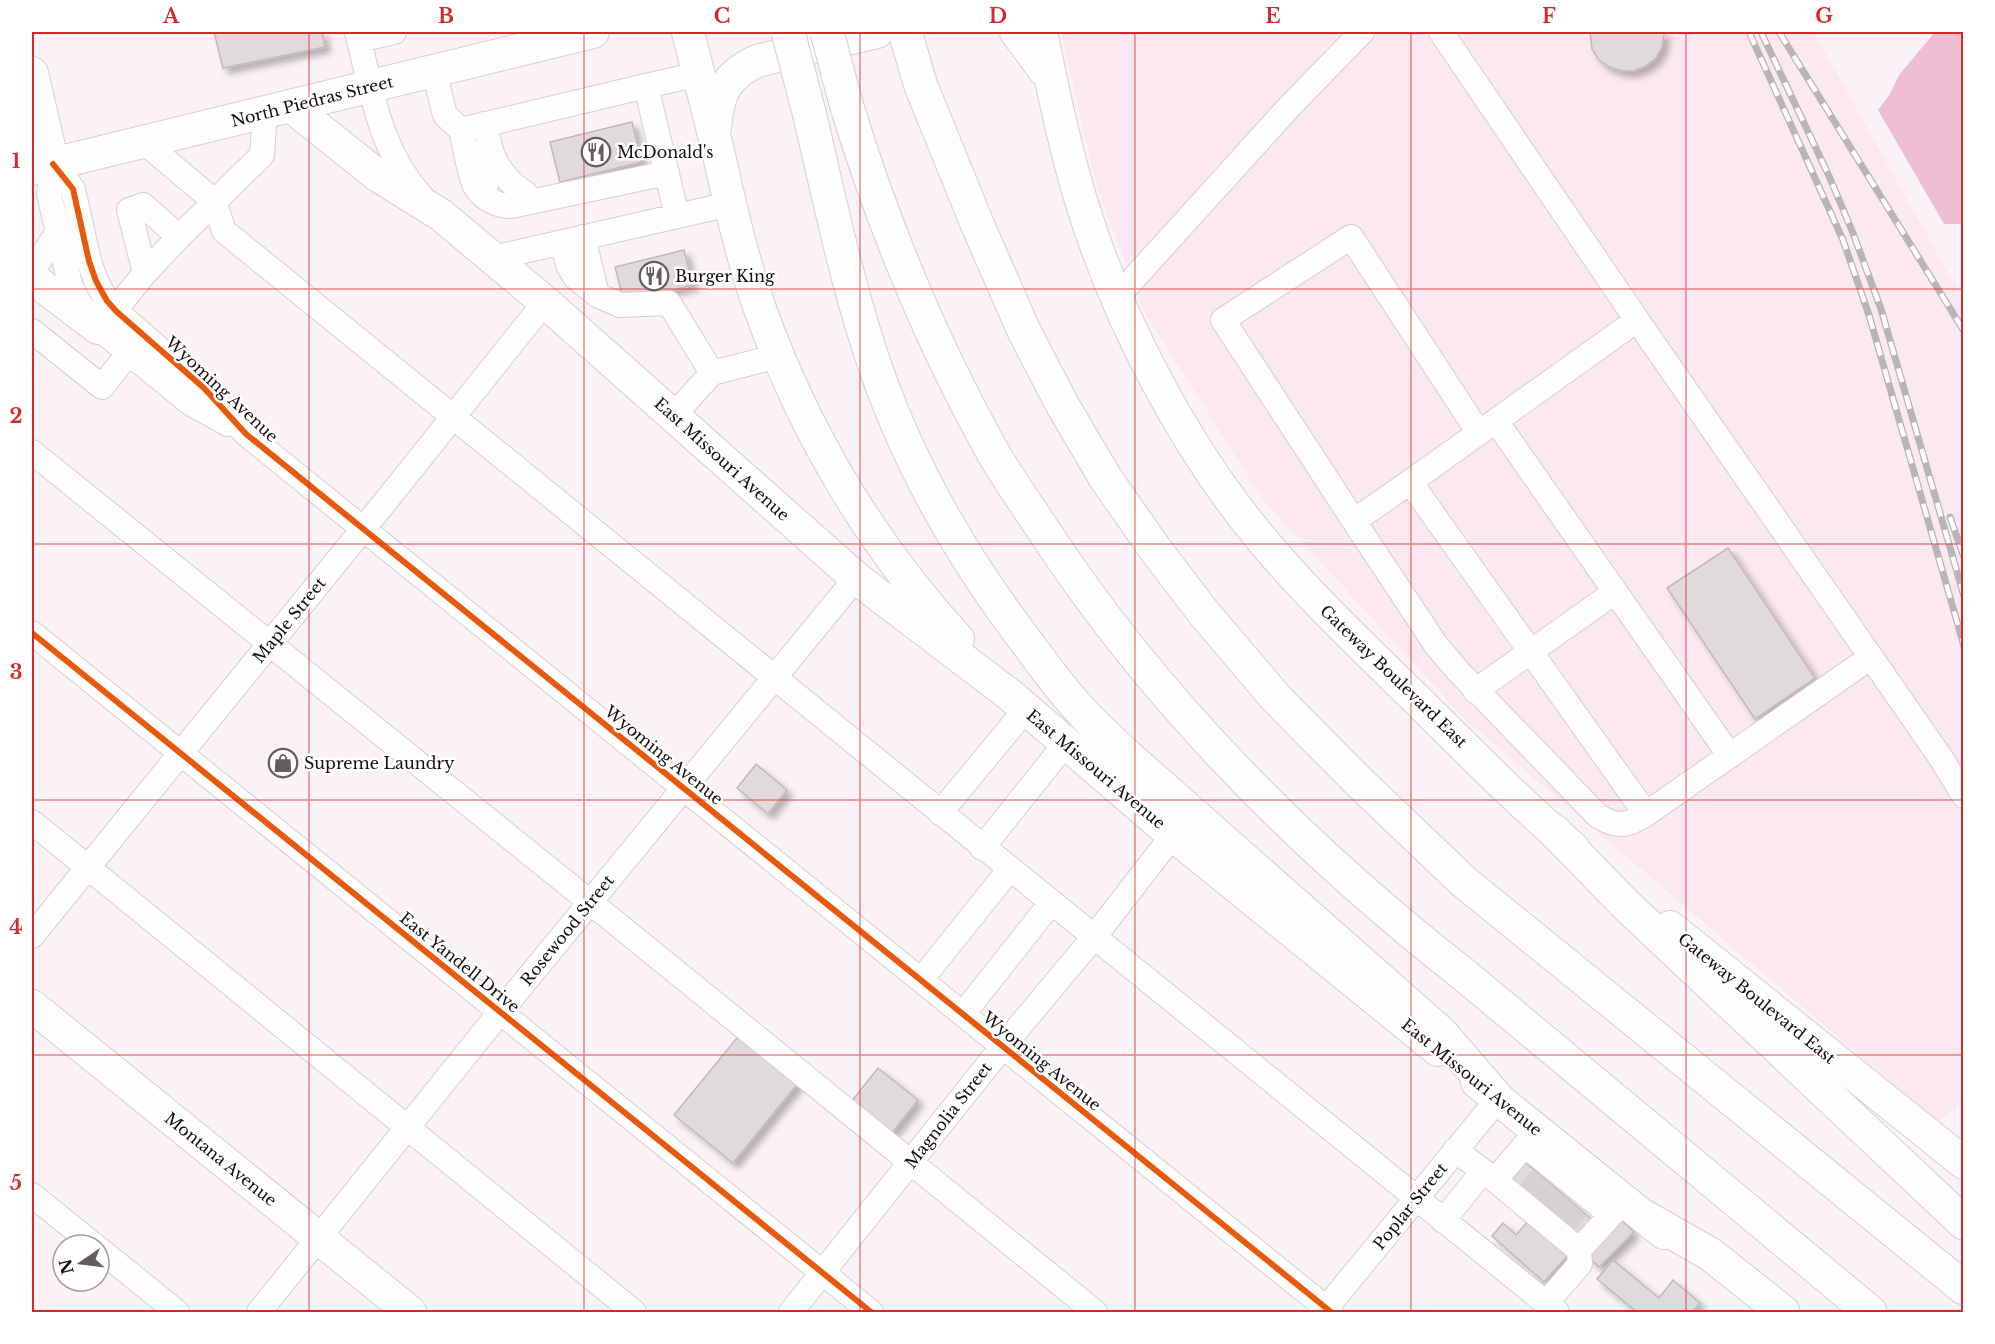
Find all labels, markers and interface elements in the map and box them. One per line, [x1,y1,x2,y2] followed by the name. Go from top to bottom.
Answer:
[162,4,180,28] text: A
[438,4,454,28] text: B
[714,4,730,28] text: C
[989,4,1007,28] text: D
[1265,4,1281,28] text: E
[1542,4,1556,28] text: F
[1815,4,1833,28] text: G
[229,71,395,131] street label: North Piedras Street
[580,136,612,168] restaurant icon: McDonald's
[617,142,714,162] place label: McDonald's
[12,149,21,173] text: 1
[638,260,670,292] restaurant icon: Burger King
[675,266,775,286] place label: Burger King
[161,331,282,446] street label: Wyoming Avenue
[650,393,794,525] street label: East Missouri Avenue
[9,404,23,428] text: 2
[248,573,330,667] street label: Maple Street
[1316,600,1472,752] street label: Gateway Boulevard East
[10,660,22,684] text: 3
[600,700,727,809] street label: Wyoming Avenue
[1023,705,1169,833] street label: East Missouri Avenue
[267,747,299,779] shop icon: Supreme Laundry
[304,753,455,773] place label: Supreme Laundry
[516,870,618,990] street label: Rosewood Street
[396,907,524,1017] street label: East Yandell Drive
[9,915,23,939] text: 4
[1674,928,1840,1068] street label: Gateway Boulevard East
[978,1006,1105,1115] street label: Wyoming Avenue
[1398,1014,1546,1140] street label: East Missouri Avenue
[900,1058,996,1172] street label: Magnolia Street
[161,1108,281,1210] street label: Montana Avenue
[1369,1159,1451,1253] street label: Poplar Street
[10,1171,22,1195] text: 5
[51,1233,111,1293] north arrow
[55,1257,78,1276] text: N

